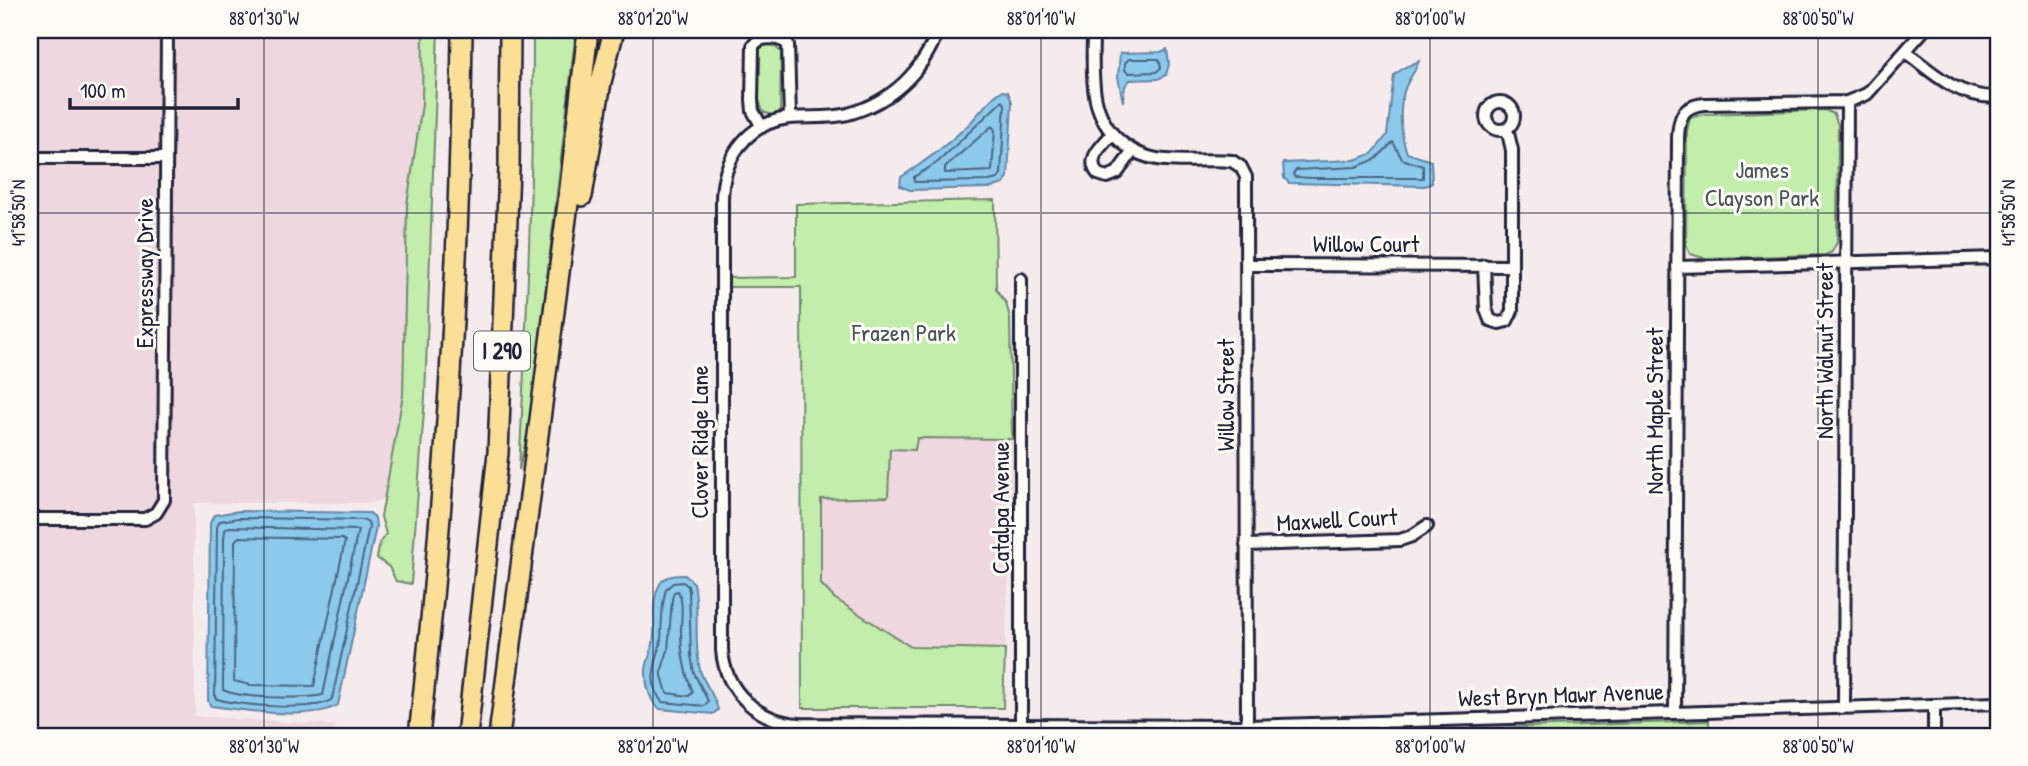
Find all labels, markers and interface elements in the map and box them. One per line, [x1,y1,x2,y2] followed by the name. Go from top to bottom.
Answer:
[229,6,299,31] text: 88°01'30"W
[618,6,688,31] text: 88°01'20"W
[1007,6,1075,31] text: 88°01'10"W
[1395,6,1465,31] text: 88°01'00"W
[1782,6,1854,31] text: 88°00'50"W
[70,66,238,110] scale bar
[80,76,126,105] text: 100 m
[1705,153,1819,213] park label: James Clayson Park
[6,180,31,246] text: 41°58'50"N
[1996,180,2021,246] text: 41°58'50"N
[128,197,160,348] street label: Expressway Drive
[1313,227,1420,259] street label: Willow Court
[1808,262,1840,439] street label: North Walnut Street
[851,316,956,348] park label: Frazen Park
[1638,327,1670,494] street label: North Maple Street
[474,332,530,370] road number: I 290
[1209,338,1241,451] street label: Willow Street
[683,365,715,519] street label: Clover Ridge Lane
[984,441,1016,574] street label: Catalpa Avenue
[1276,500,1399,538] street label: Maxwell Court
[1458,674,1665,714] street label: West Bryn Mawr Avenue
[229,734,299,759] text: 88°01'30"W
[618,734,688,759] text: 88°01'20"W
[1007,734,1075,759] text: 88°01'10"W
[1395,734,1465,759] text: 88°01'00"W
[1782,734,1854,759] text: 88°00'50"W

